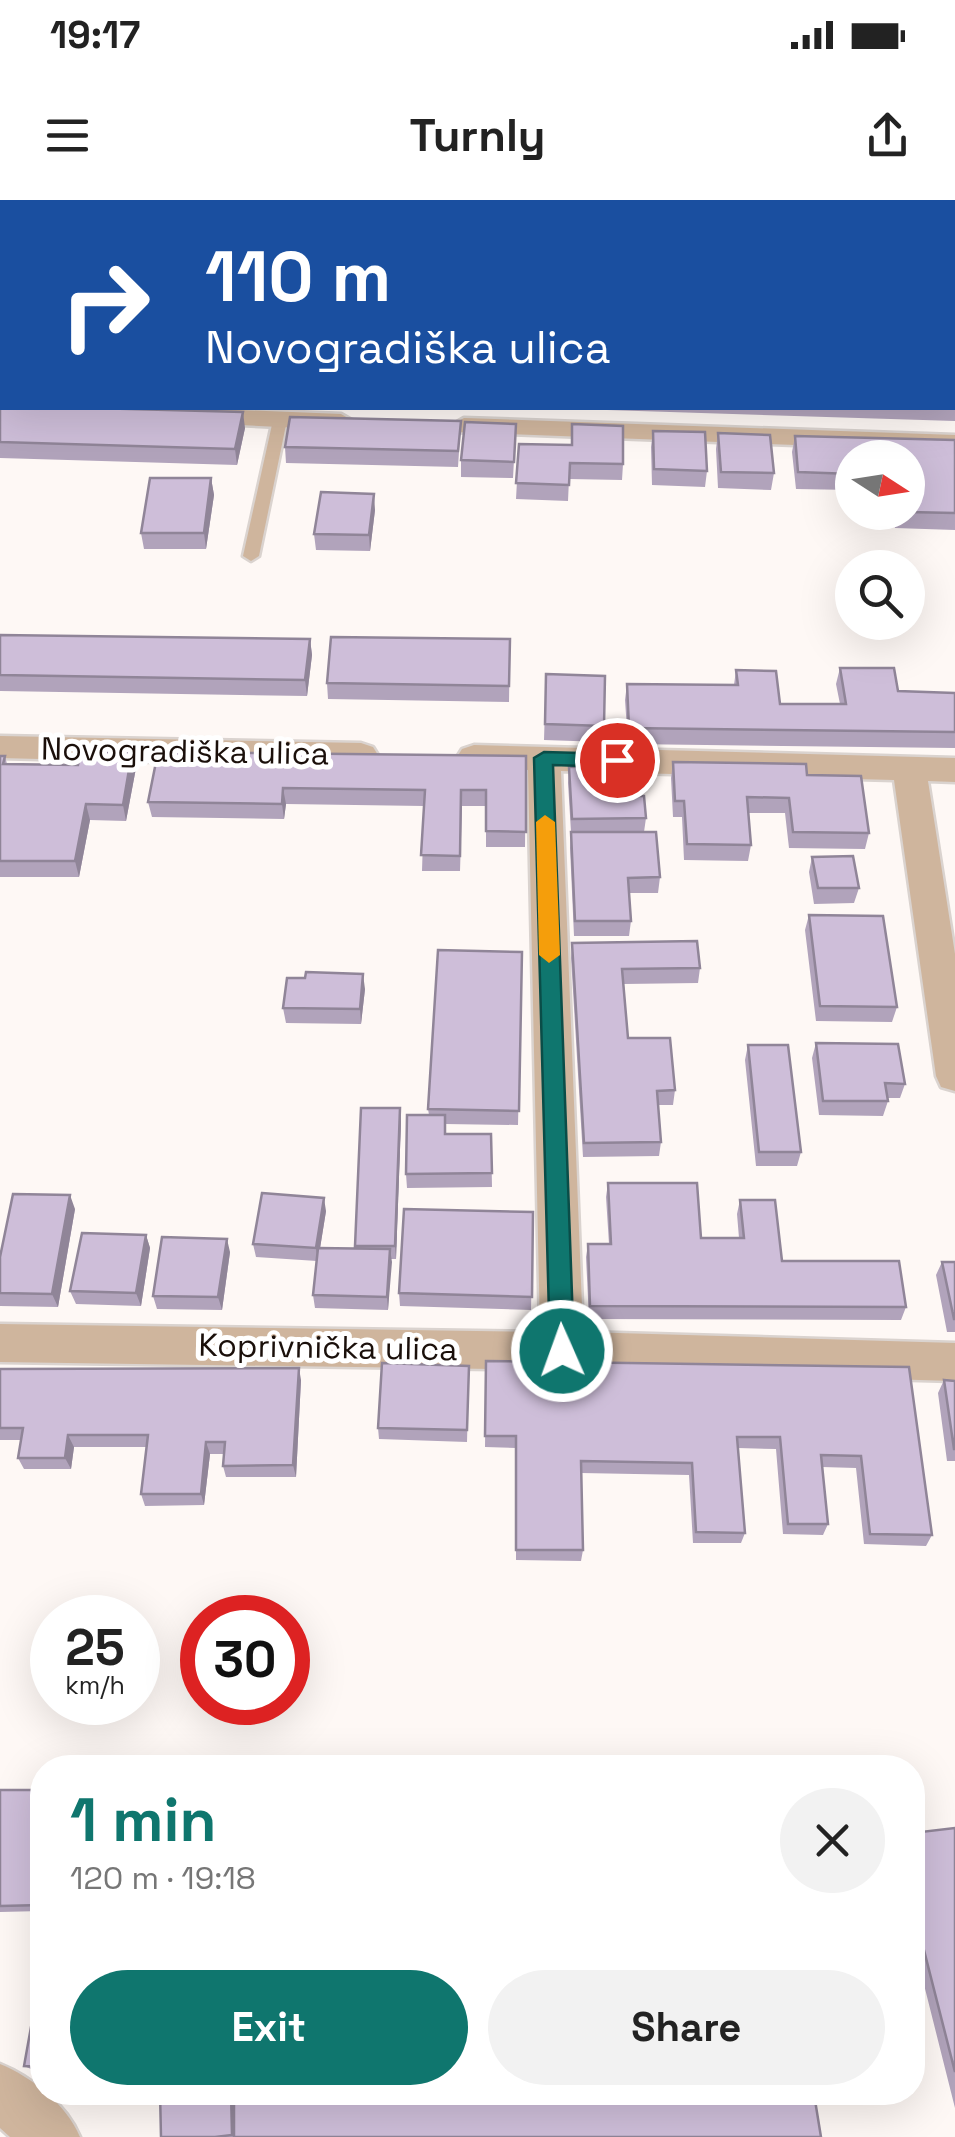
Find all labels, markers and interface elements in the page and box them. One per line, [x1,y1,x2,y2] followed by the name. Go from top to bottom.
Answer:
[50,11,140,59] text: 19:17
[409,107,546,164] text: Turnly
[40,108,95,163] icon: menu
[860,108,915,163] icon: share
[205,232,391,321] text: 110 m
[40,240,170,370] icon: right
[205,319,611,376] text: Novogradiška ulica
[835,440,925,530] north arrow
[835,440,925,640] map controls
[835,550,925,640] button: search
[575,718,660,803] pin
[40,728,330,774] street label: Novogradiška ulica
[590,733,645,788] icon: arrive
[510,1299,614,1403] position arrow
[198,1325,458,1369] street label: Koprivnička ulica
[180,1595,310,1725] speed limit sign: 30
[65,1616,125,1680] text: 25
[65,1669,125,1701] text: km/h
[70,1782,217,1859] text: 1 min
[780,1788,885,1893] button: close
[70,1858,256,1898] text: 120 m · 19:18
[70,1970,468,2085] button: Exit
[488,1970,885,2085] button: Share

